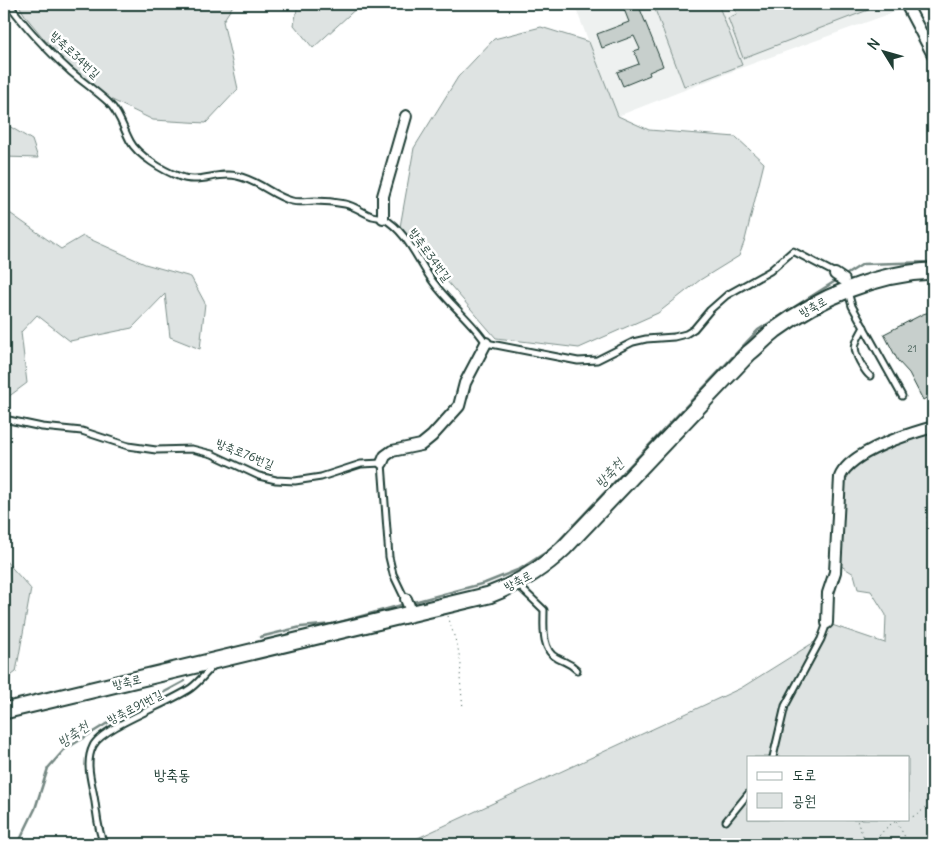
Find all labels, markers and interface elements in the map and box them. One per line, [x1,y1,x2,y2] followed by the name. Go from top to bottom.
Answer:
[48,28,103,82] street label: 방축로34번길
[860,28,910,78] north arrow
[864,35,884,53] text: N
[406,225,455,284] street label: 방축로34번길
[796,293,829,320] street label: 방축로
[907,342,917,355] house number: 21
[214,435,277,472] street label: 방축로76번길
[591,453,628,491] water label: 방축천
[501,567,534,594] street label: 방축로
[111,671,143,692] street label: 방축로
[105,686,165,727] street label: 방축로91번길
[54,716,93,751] water label: 방축천
[747,756,910,820] legend
[154,765,190,784] district label: 방축동
[792,765,816,784] text: 도로
[792,791,816,810] text: 공원

